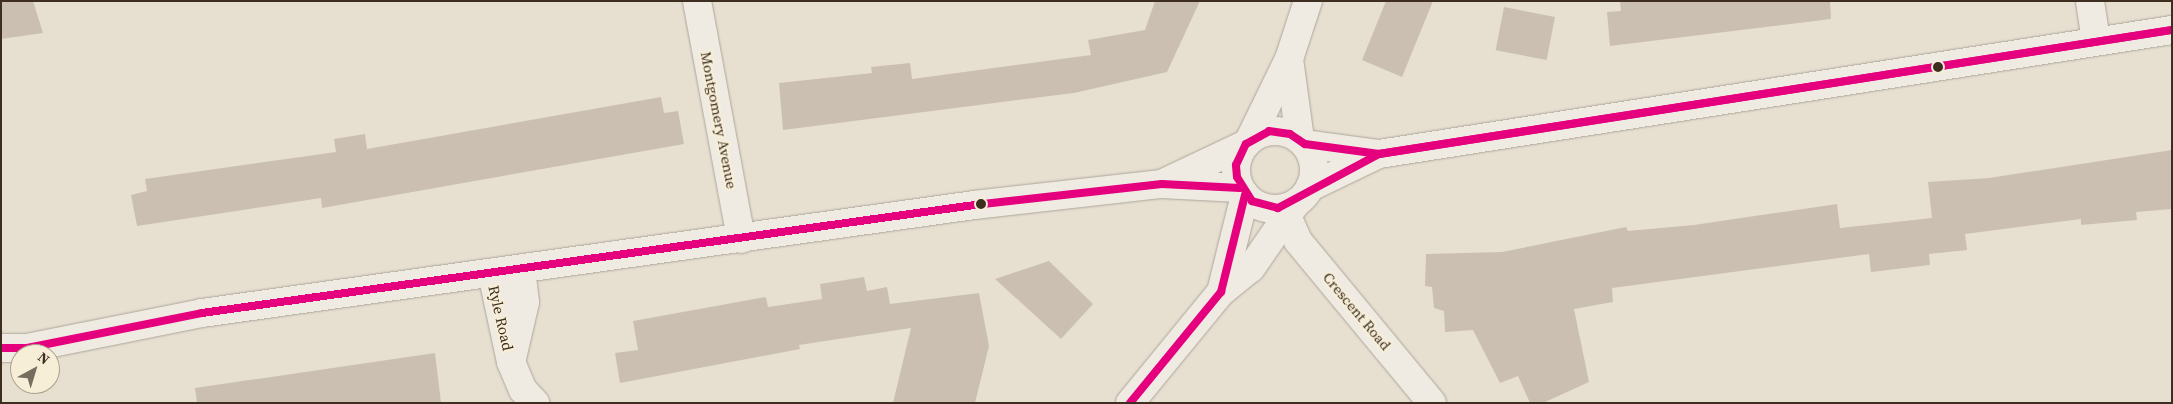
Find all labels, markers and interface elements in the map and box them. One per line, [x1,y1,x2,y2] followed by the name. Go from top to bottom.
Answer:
[697,50,741,190] street label: Montgomery Avenue
[1933,62,1943,72] unlabelled marker
[976,199,986,209] unlabelled marker
[1319,268,1395,354] street label: Crescent Road
[485,284,517,352] street label: Ryle Road
[10,344,60,394] north arrow
[34,347,54,369] text: N

